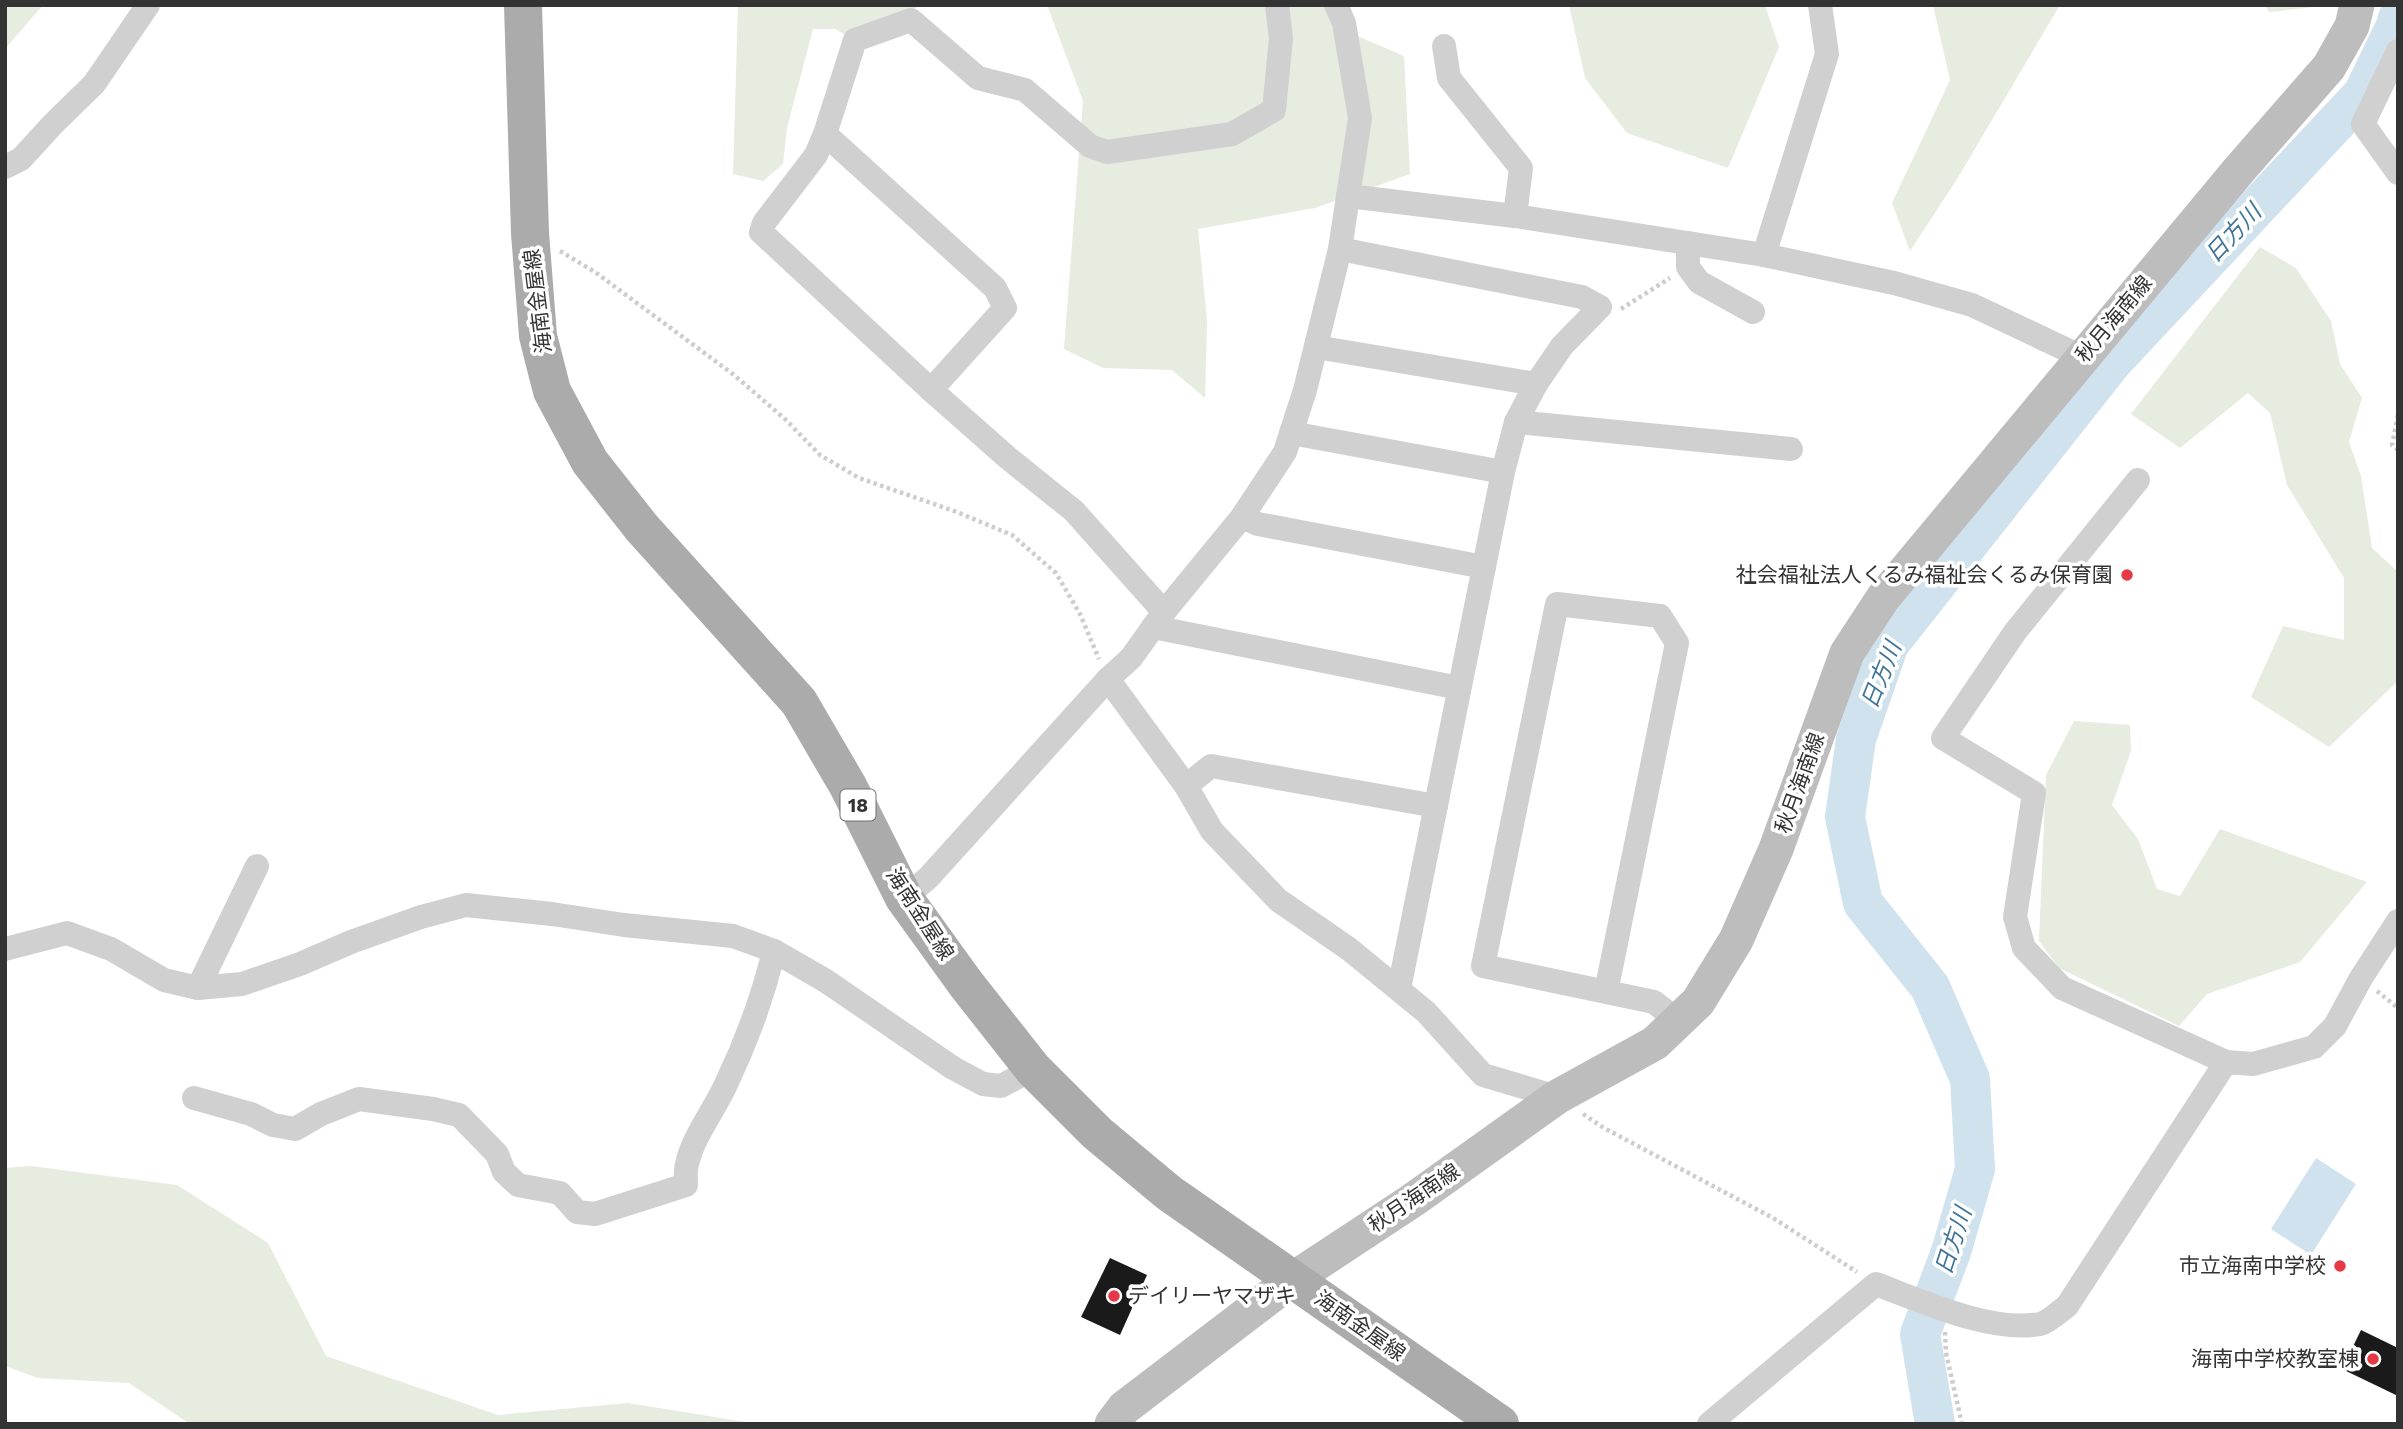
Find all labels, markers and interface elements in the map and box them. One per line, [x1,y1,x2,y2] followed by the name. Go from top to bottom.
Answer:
[2200,197,2269,268] water label: 日方川
[519,247,556,355] street label: 海南金屋線
[2070,270,2157,367] street label: 秋月海南線
[1736,562,2113,587] place label: 社会福祉法人くるみ福祉会くるみ保育園
[2119,567,2135,583] marker: 社会福祉法人くるみ福祉会くるみ保育園
[1856,635,1908,712] water label: 日方川
[1770,729,1829,836] street label: 秋月海南線
[840,790,876,820] road number: 18
[881,863,959,965] street label: 海南金屋線
[1363,1158,1464,1237] street label: 秋月海南線
[1930,1201,1978,1278] water label: 日方川
[2179,1253,2326,1278] place label: 市立海南中学校
[2332,1258,2348,1274] marker: 市立海南中学校
[1128,1283,1296,1308] place label: デイリーヤマザキ
[1310,1285,1410,1366] street label: 海南金屋線
[1106,1288,1122,1304] marker: デイリーヤマザキ
[2191,1346,2359,1371] place label: 海南中学校教室棟
[2365,1351,2381,1367] marker: 海南中学校教室棟

